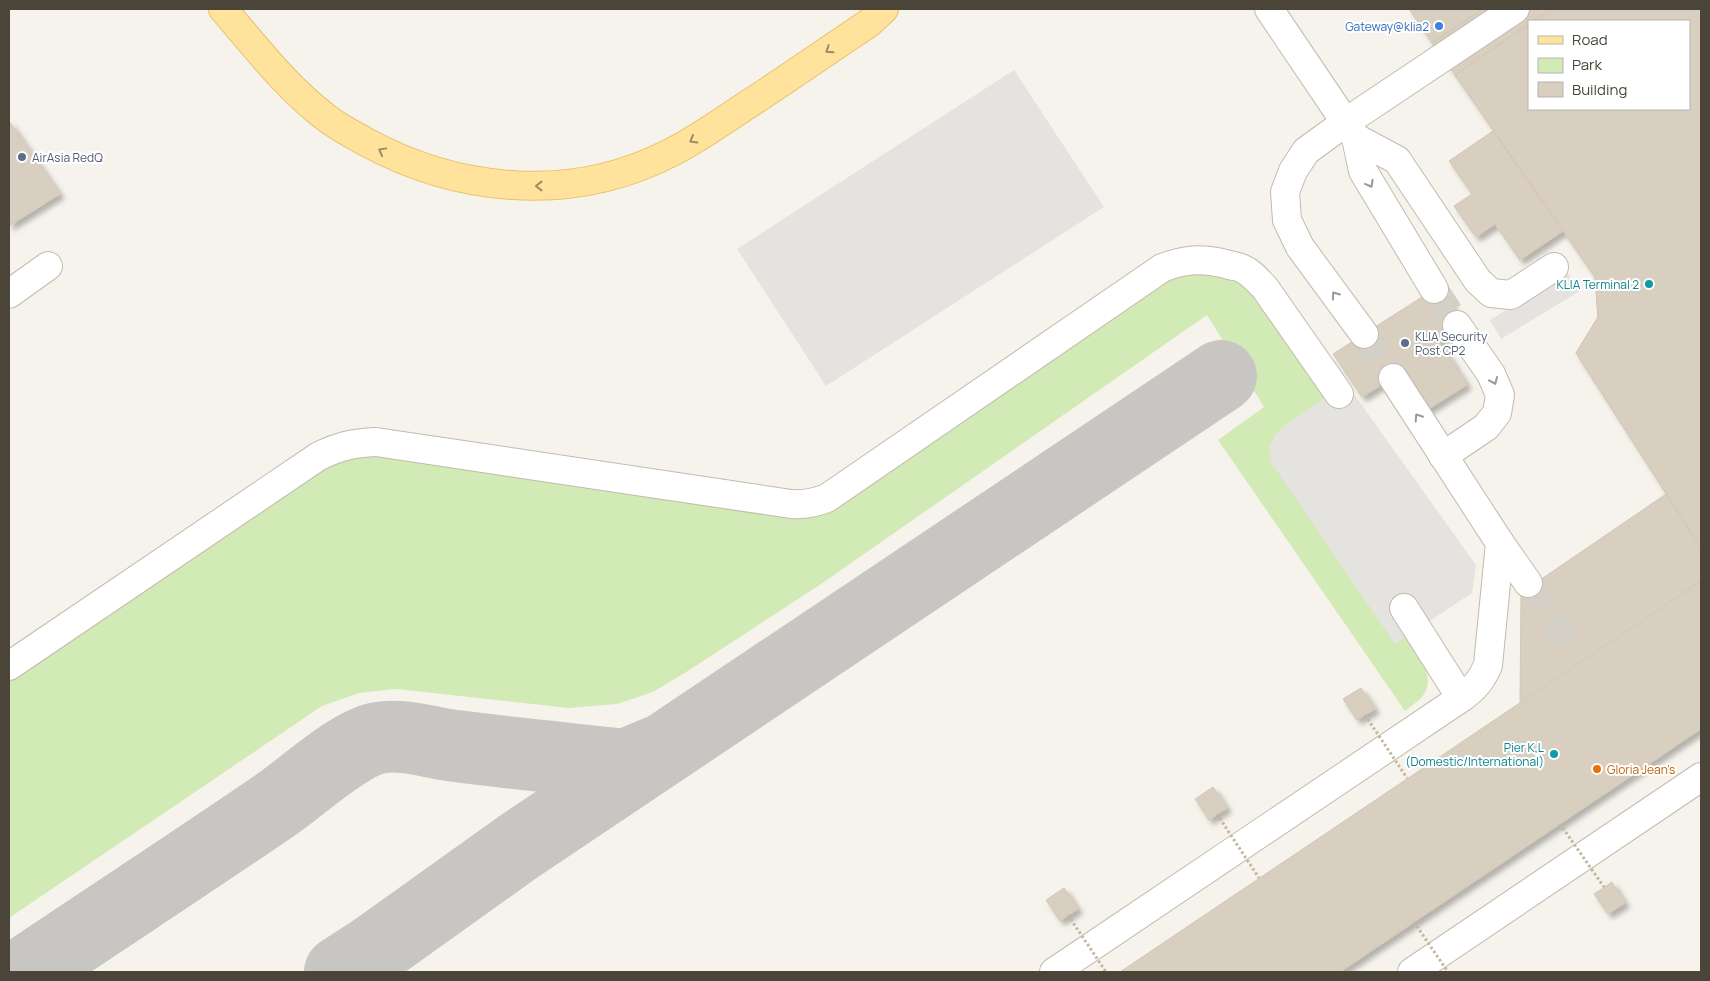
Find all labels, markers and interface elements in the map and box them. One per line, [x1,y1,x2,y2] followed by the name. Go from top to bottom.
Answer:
[1345,18,1429,35] place label: Gateway@klia2
[1433,20,1445,32] marker: Gateway@klia2
[1528,20,1690,110] legend
[1572,29,1608,50] text: Road
[825,44,835,53] one-way arrow
[1572,54,1602,75] text: Park
[1572,79,1627,100] text: Building
[690,133,699,143] one-way arrow
[379,147,388,157] one-way arrow
[32,149,103,166] place label: AirAsia RedQ
[16,151,28,163] marker: AirAsia RedQ
[1364,178,1374,187] one-way arrow
[535,181,543,191] one-way arrow
[1557,276,1639,293] place label: KLIA Terminal 2
[1643,278,1655,290] marker: KLIA Terminal 2
[1332,291,1341,300] one-way arrow
[1415,328,1488,359] place label: KLIA Security Post CP2
[1399,337,1411,349] marker: KLIA Security Post CP2
[1488,376,1498,384] one-way arrow
[1415,413,1424,422] one-way arrow
[1405,739,1544,770] place label: Pier K,L (Domestic/International)
[1548,748,1560,760] marker: Pier K,L (Domestic/International)
[1607,761,1675,778] place label: Gloria Jean's
[1591,763,1603,775] marker: Gloria Jean's

